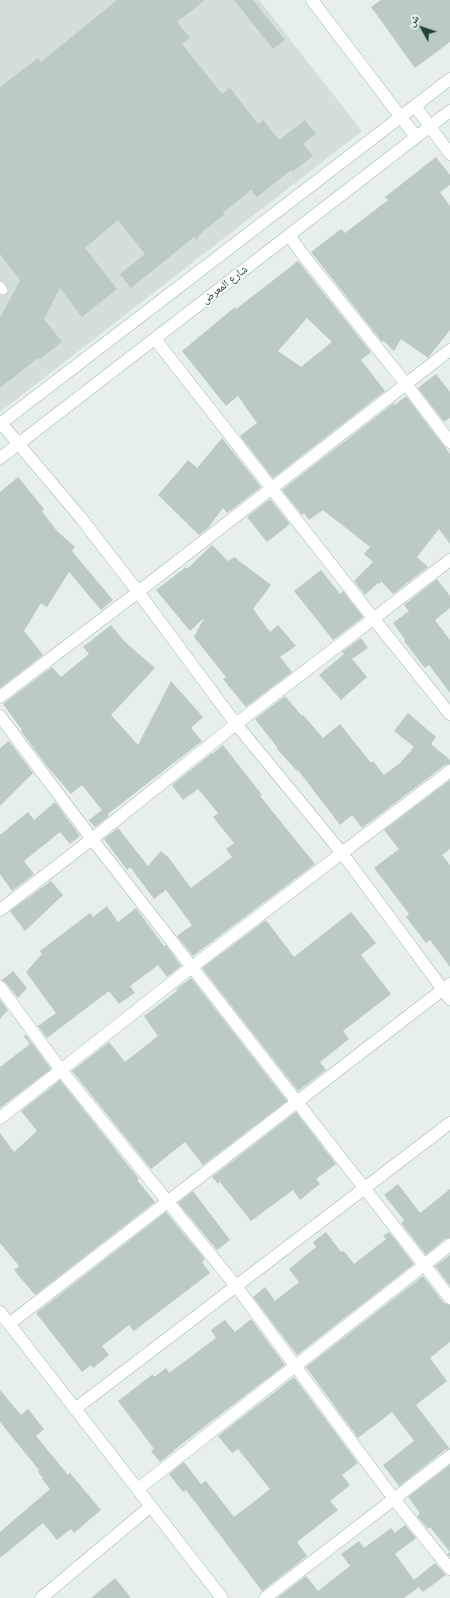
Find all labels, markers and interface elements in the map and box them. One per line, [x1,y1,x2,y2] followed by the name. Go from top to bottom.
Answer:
[402,8,442,48] north arrow
[403,11,423,30] text: ش
[200,263,250,307] street label: شارع المعرض

